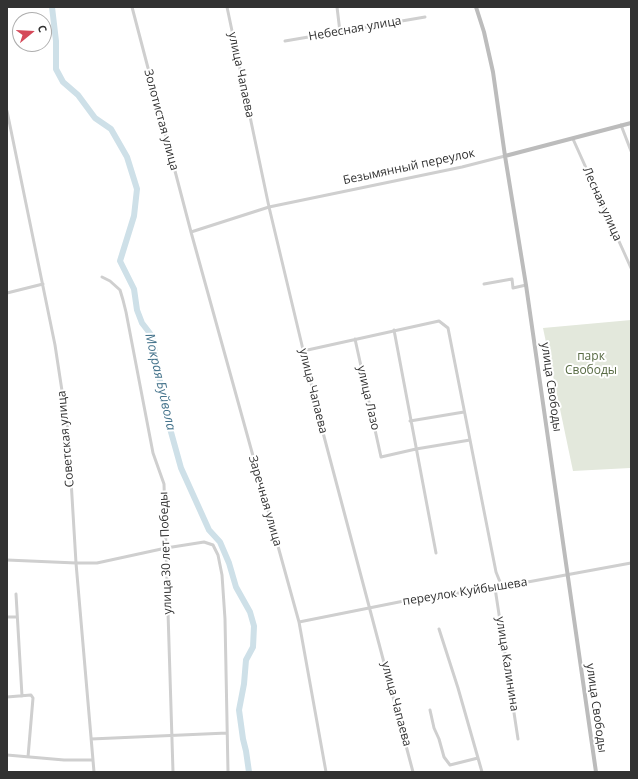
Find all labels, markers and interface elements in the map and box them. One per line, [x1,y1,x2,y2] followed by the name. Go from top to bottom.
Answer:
[12,12,52,52] north arrow
[308,14,402,44] street label: Небесная улица
[35,23,51,34] text: С
[225,31,257,119] street label: улица Чапаева
[141,68,181,172] street label: Золотистая улица
[342,146,476,188] street label: Безымянный переулок
[579,165,625,243] street label: Лесная улица
[141,332,179,432] water label: Мокрая Буйвола
[538,341,564,433] street label: улица Свободы
[295,347,331,435] street label: улица Чапаева
[565,350,617,378] park label: парк Свободы
[354,364,382,432] street label: улица Лазо
[55,390,77,488] street label: Советская улица
[245,454,285,548] street label: Заречная улица
[157,491,175,615] street label: улица 30 лет Победы
[402,575,528,609] street label: переулок Куйбышева
[492,616,522,712] street label: улица Калинина
[378,660,414,748] street label: улица Чапаева
[583,662,609,754] street label: улица Свободы

